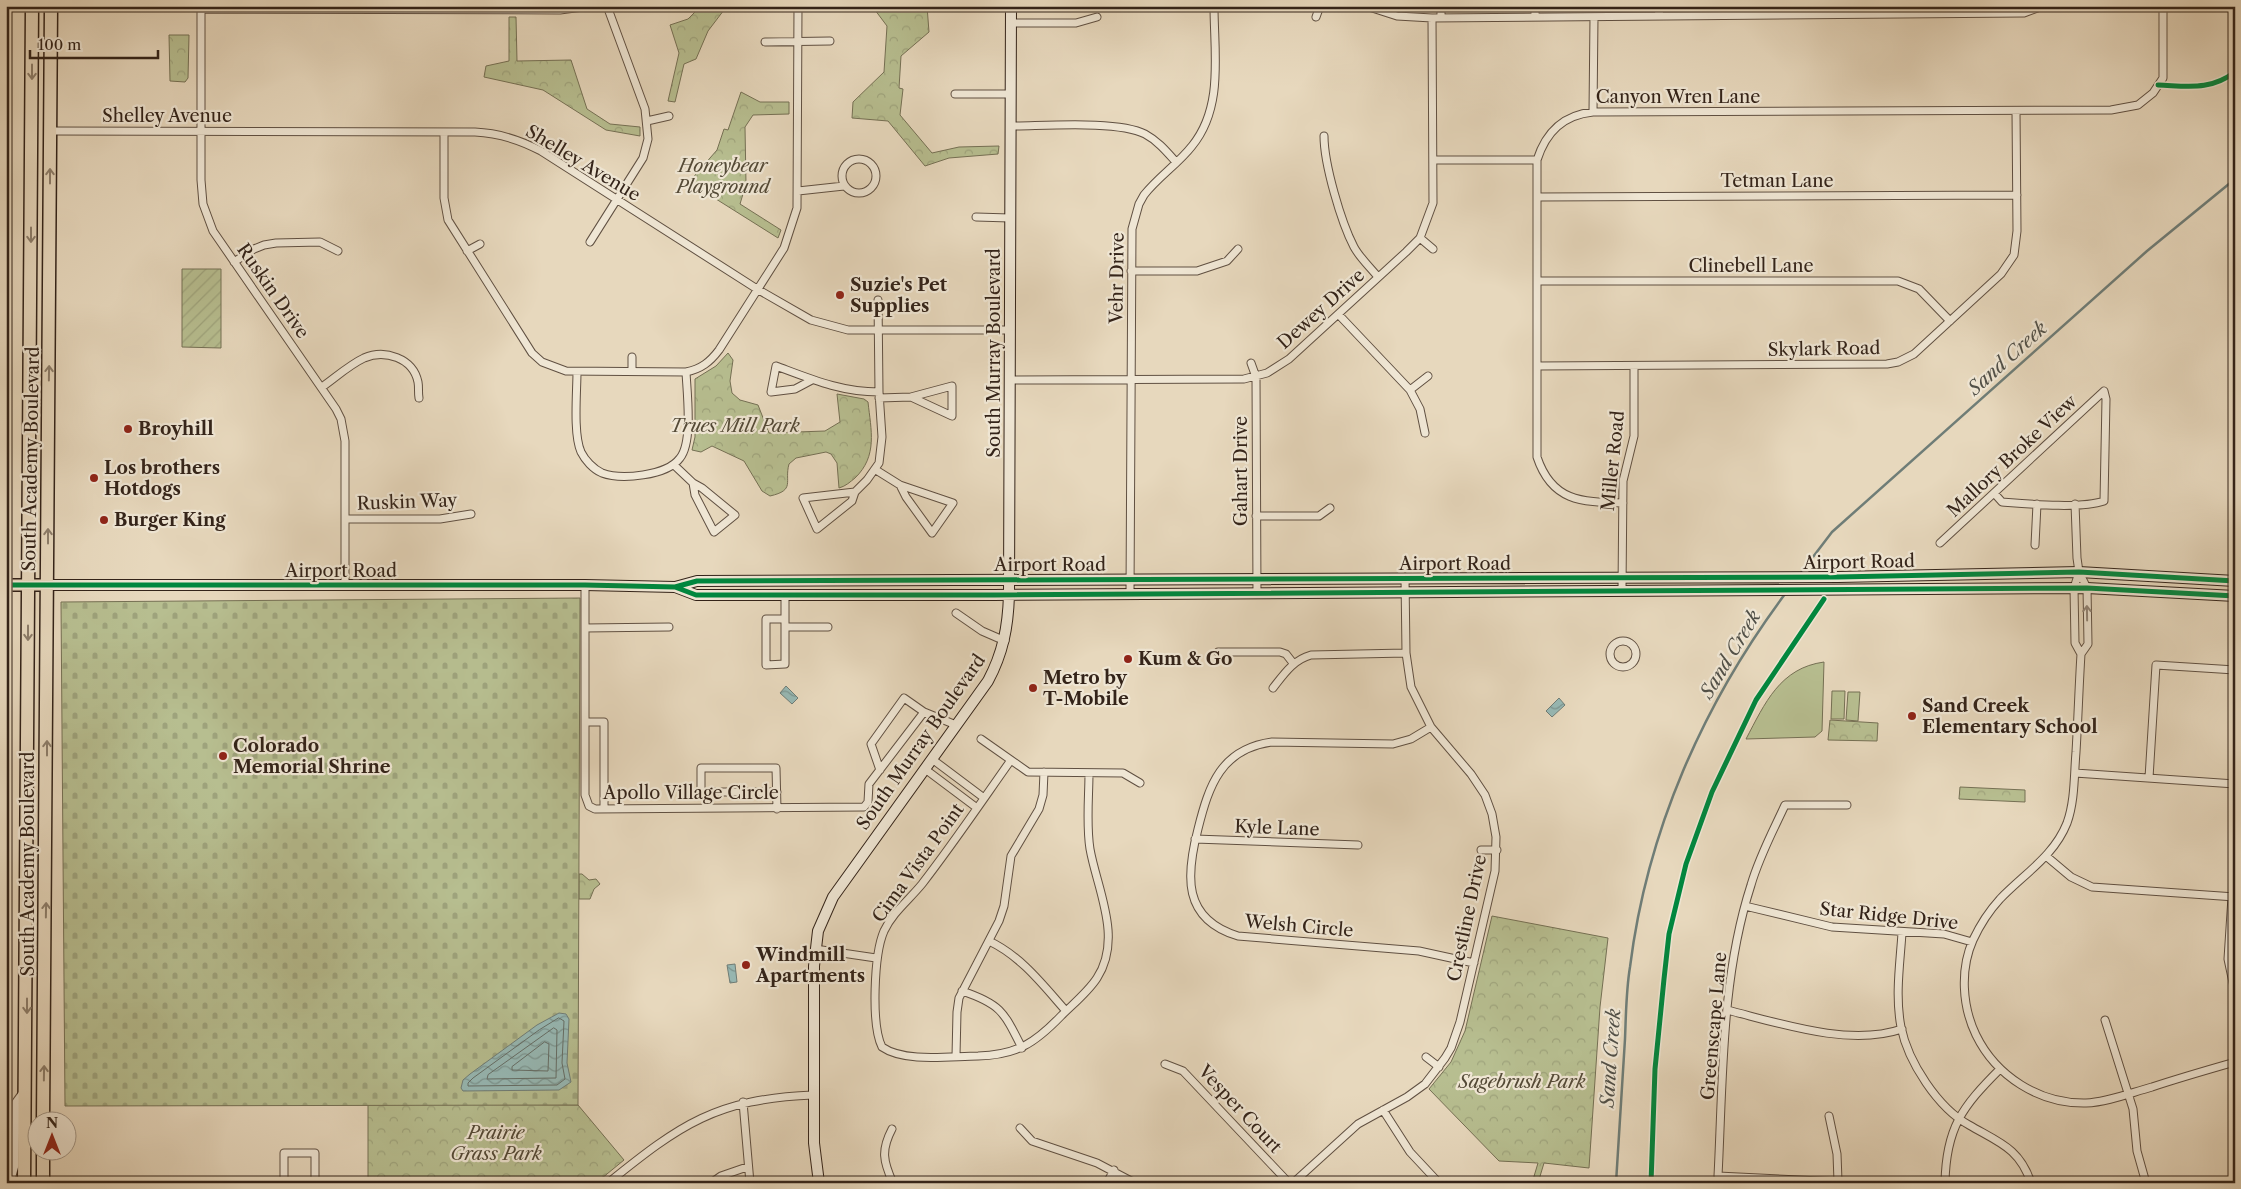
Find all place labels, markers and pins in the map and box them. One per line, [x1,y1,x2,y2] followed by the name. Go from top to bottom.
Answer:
[850,274,948,317] place label: Suzie's Pet Supplies
[834,289,846,301] marker: Suzie's Pet Supplies
[138,418,214,440] place label: Broyhill
[122,423,134,435] marker: Broyhill
[104,457,220,500] place label: Los brothers Hotdogs
[88,472,100,484] marker: Los brothers Hotdogs
[114,509,226,531] place label: Burger King
[98,514,110,526] marker: Burger King
[1138,648,1232,670] place label: Kum & Go
[1122,653,1134,665] marker: Kum & Go
[1043,667,1129,710] place label: Metro by T-Mobile
[1027,682,1039,694] marker: Metro by T-Mobile
[1922,695,2098,738] place label: Sand Creek Elementary School
[1906,710,1918,722] marker: Sand Creek Elementary School
[233,735,391,778] place label: Colorado Memorial Shrine
[217,750,229,762] marker: Colorado Memorial Shrine
[755,944,865,987] place label: Windmill Apartments
[740,959,752,971] marker: Windmill Apartments

